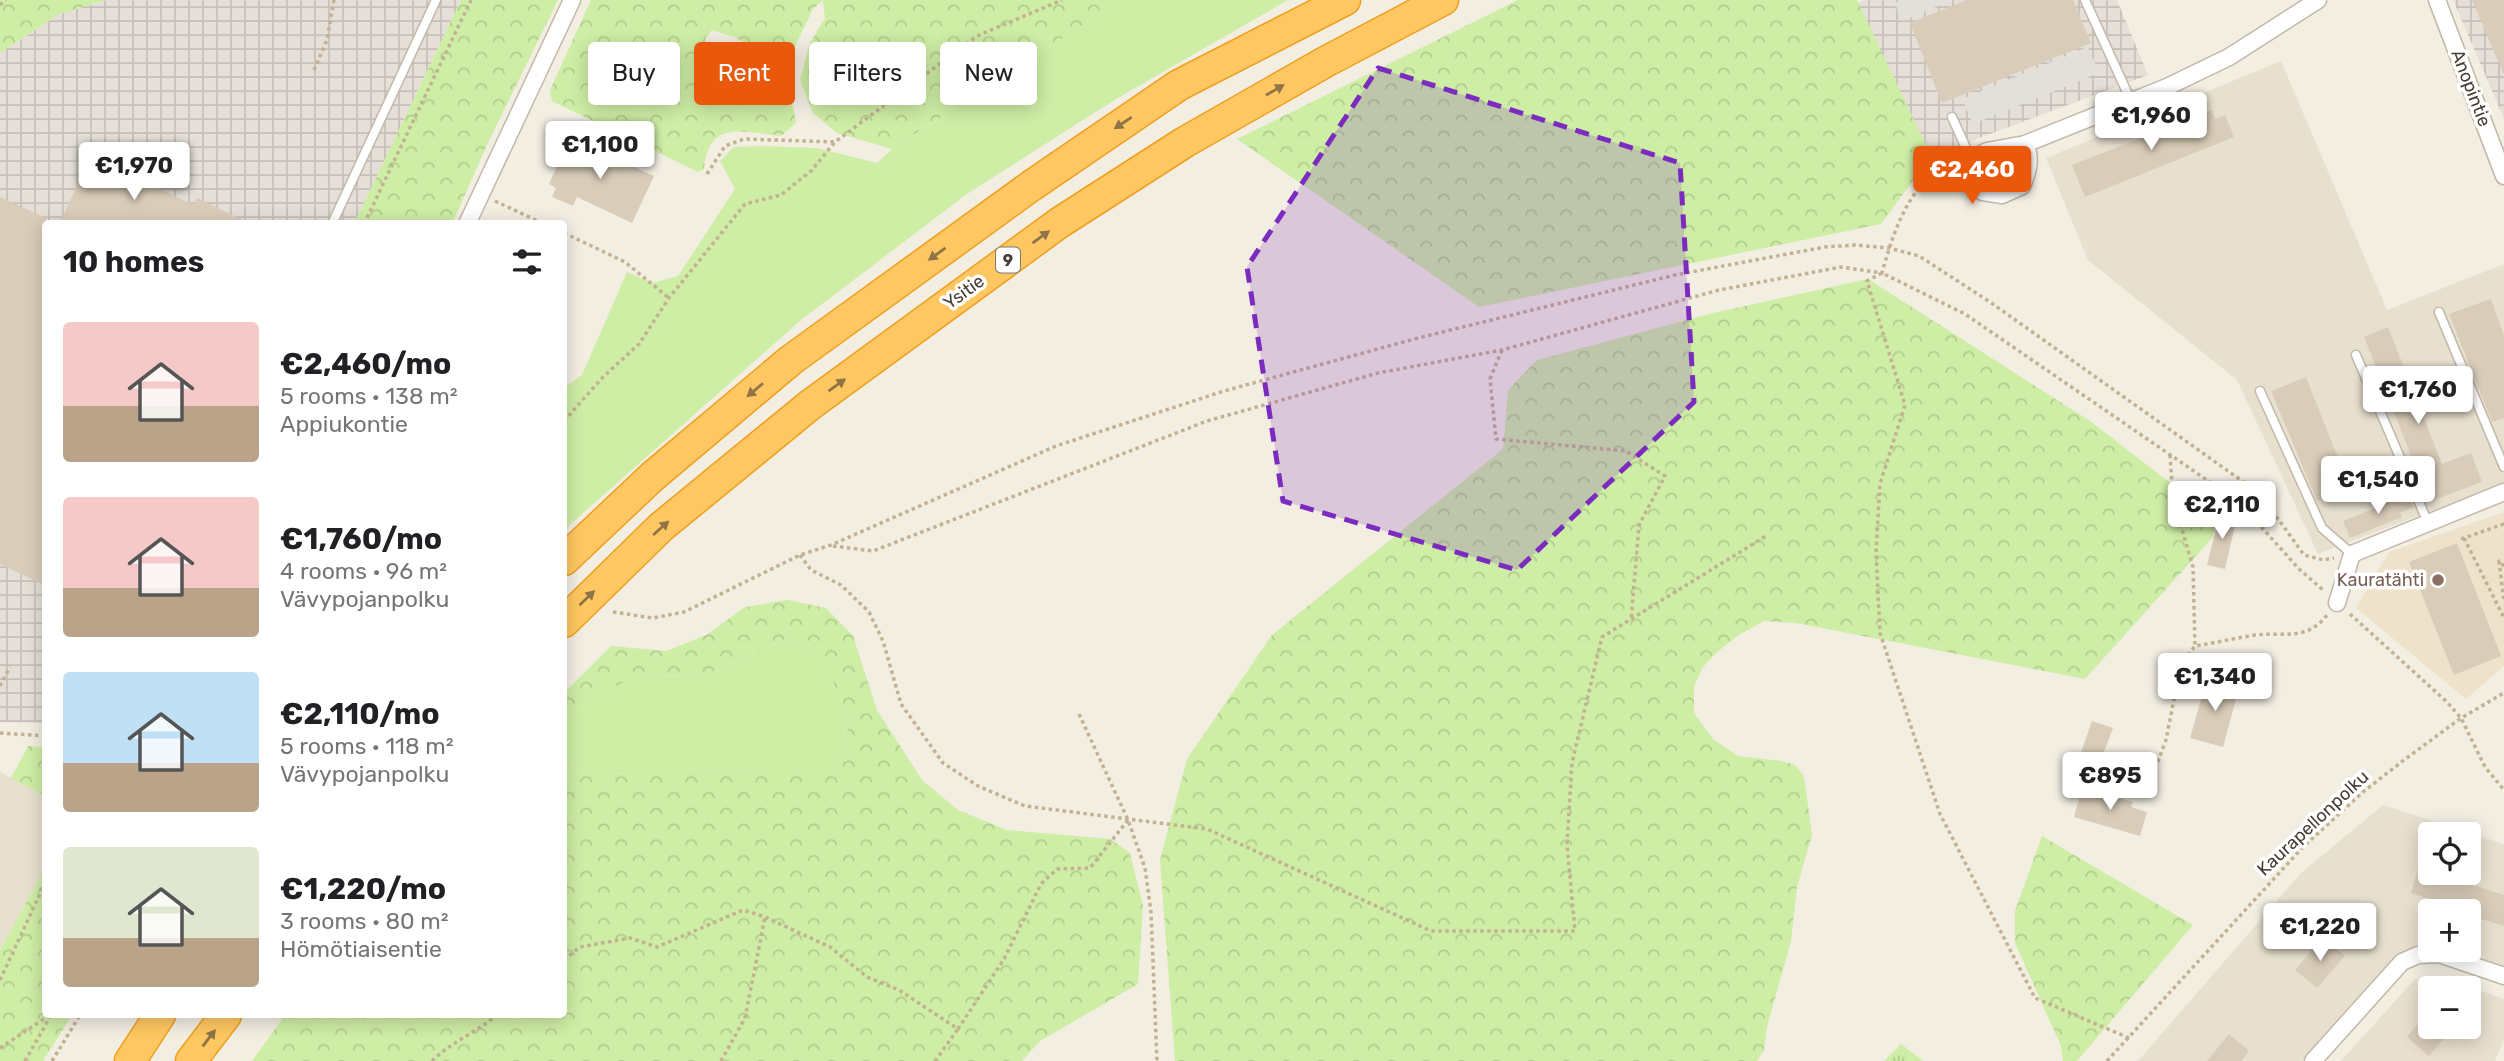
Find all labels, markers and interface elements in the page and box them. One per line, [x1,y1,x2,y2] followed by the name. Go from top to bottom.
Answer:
[588,42,680,105] chip: Buy
[694,42,795,105] chip: Rent
[809,42,926,105] chip: Filters
[940,42,1037,105] chip: New
[2446,46,2496,130] street label: Anopintie
[1266,84,1285,96] one-way arrow
[2094,92,2208,152] pin: €1,960
[2111,101,2191,129] text: €1,960
[1114,116,1132,130] one-way arrow
[543,122,657,181] pin: €1,100
[561,130,639,158] text: €1,100
[77,142,191,202] pin: €1,970
[1915,146,2029,206] pin: €2,460
[95,151,173,179] text: €1,970
[1929,155,2015,183] text: €2,460
[1032,230,1050,244] one-way arrow
[508,243,546,281] icon: filters
[63,244,204,280] text: 10 homes
[928,247,946,261] one-way arrow
[996,248,1020,272] road number: 9
[939,270,989,314] street label: Ysitie
[280,346,451,382] text: €2,460/mo
[119,350,203,434] icon: home
[2361,366,2475,426] pin: €1,760
[2379,375,2457,403] text: €1,760
[828,378,846,392] one-way arrow
[280,382,457,410] text: 5 rooms · 138 m²
[746,382,764,398] one-way arrow
[280,410,408,438] text: Appiukontie
[2321,456,2435,516] pin: €1,540
[2337,465,2419,493] text: €1,540
[2165,482,2279,541] pin: €2,110
[2184,490,2260,518] text: €2,110
[280,521,442,557] text: €1,760/mo
[652,521,669,536] one-way arrow
[119,525,203,609] icon: home
[280,557,447,585] text: 4 rooms · 96 m²
[2337,569,2424,591] place label: Kauratähti
[2430,572,2446,588] marker: Kauratähti
[280,585,449,613] text: Vävypojanpolku
[578,591,595,607] one-way arrow
[2158,654,2272,713] pin: €1,340
[2174,662,2256,690] text: €1,340
[280,696,439,732] text: €2,110/mo
[119,700,203,784] icon: home
[280,732,454,760] text: 5 rooms · 118 m²
[2069,752,2151,812] pin: €895
[280,760,449,788] text: Vävypojanpolku
[2078,761,2142,789] text: €895
[2253,766,2373,880] street label: Kaurapellonpolku
[2418,822,2481,1039] map controls
[2418,822,2481,885] button: locate
[280,871,446,907] text: €1,220/mo
[119,875,203,959] icon: home
[2418,899,2481,962] button: +
[2263,904,2377,963] pin: €1,220
[280,907,449,935] text: 3 rooms · 80 m²
[2279,912,2361,940] text: €1,220
[280,935,442,963] text: Hömötiaisentie
[2418,976,2481,1039] button: −
[201,1029,215,1047] one-way arrow

